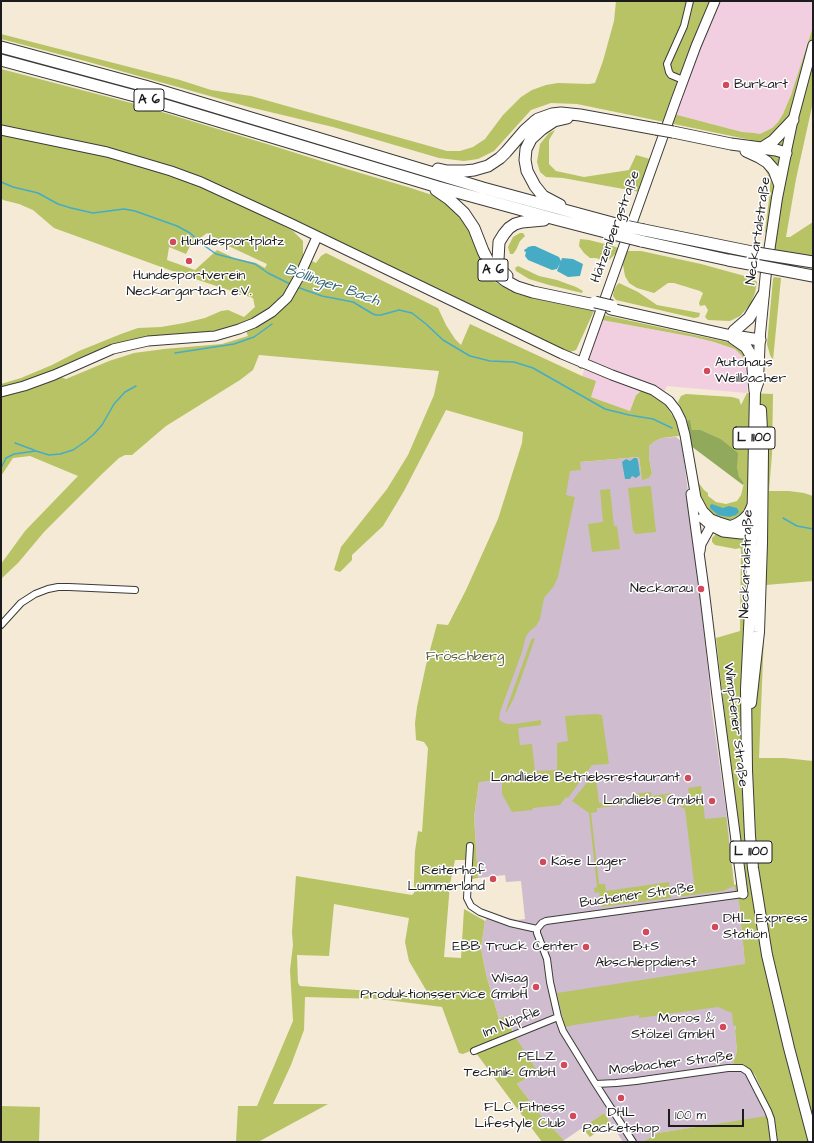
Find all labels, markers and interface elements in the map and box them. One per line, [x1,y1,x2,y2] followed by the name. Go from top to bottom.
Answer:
[734,77,788,93] place label: Burkart
[721,80,731,90] marker: Burkart
[134,89,164,111] road number: A 6
[588,169,644,285] street label: Hätzenbergstraße
[743,176,775,286] street label: Neckartalstraße
[181,234,284,250] place label: Hundesportplatz
[168,237,178,247] marker: Hundesportplatz
[184,256,194,266] marker: Hundesportverein Neckargartach e.V.
[478,259,508,281] road number: A 6
[282,261,382,311] water label: Böllinger Bach
[126,268,252,300] place label: Hundesportverein Neckargartach e.V.
[715,355,786,388] place label: Autohaus Weilbacher
[702,366,712,376] marker: Autohaus Weilbacher
[733,427,775,449] road number: L 1100
[737,509,757,619] street label: Neckartalstraße
[630,581,693,597] place label: Neckarau
[696,584,706,594] marker: Neckarau
[426,649,504,665] park label: Fröschberg
[719,662,751,788] street label: Wimpfener Straße
[491,770,680,786] place label: Landliebe Betriebsrestaurant
[683,773,693,783] marker: Landliebe Betriebsrestaurant
[603,793,704,809] place label: Landliebe GmbH
[707,796,717,806] marker: Landliebe GmbH
[730,841,772,863] road number: L 1100
[551,854,626,870] place label: Käse Lager
[538,857,548,867] marker: Käse Lager
[408,863,485,896] place label: Reiterhof Lummerland
[488,874,498,884] marker: Reiterhof Lummerland
[579,880,695,912] street label: Buchener Straße
[723,911,808,944] place label: DHL Express Station
[710,922,720,932] marker: DHL Express Station
[641,927,651,937] marker: B+S Abschleppdienst
[452,939,578,955] place label: EBB Truck Center
[595,939,697,972] place label: B+S Abschleppdienst
[581,942,591,952] marker: EBB Truck Center
[360,971,528,1004] place label: Wisag Produktionsservice GmbH
[531,982,541,992] marker: Wisag Produktionsservice GmbH
[481,1004,543,1042] street label: Im Näpfle
[631,1011,715,1044] place label: Moros & Stölzel GmbH
[718,1022,728,1032] marker: Moros & Stölzel GmbH
[608,1048,734,1080] street label: Mosbacher Straße
[464,1049,556,1082] place label: PELZ Technik GmbH
[559,1060,569,1070] marker: PELZ Technik GmbH
[616,1093,626,1103] marker: DHL Packetshop
[474,1100,565,1132] place label: FLC Fitness Lifestyle Club
[670,1101,746,1127] scale bar
[583,1105,659,1138] place label: DHL Packetshop
[675,1107,706,1124] text: 100 m
[568,1111,578,1121] marker: FLC Fitness Lifestyle Club

